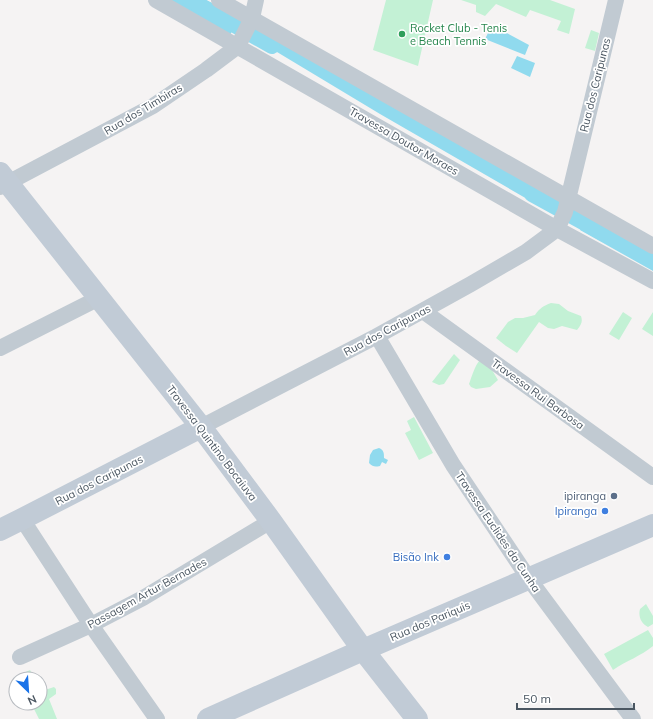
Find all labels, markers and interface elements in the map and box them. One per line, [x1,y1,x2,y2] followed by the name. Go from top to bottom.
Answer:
[410,21,507,48] place label: Rocket Club - Tenis e Beach Tennis
[397,29,407,39] marker: Rocket Club - Tenis e Beach Tennis
[577,36,613,134] street label: Rua dos Caripunas
[101,80,185,138] street label: Rua dos Timbiras
[347,104,461,178] street label: Travessa Doutor Moraes
[341,301,433,359] street label: Rua dos Caripunas
[489,356,587,432] street label: Travessa Rui Barbosa
[164,382,260,504] street label: Travessa Quintino Bocaiuva
[53,452,145,508] street label: Rua dos Caripunas
[452,469,544,595] street label: Travessa Euclides da Cunha
[564,489,606,503] place label: ipiranga
[609,491,619,501] marker: ipiranga
[555,504,597,518] place label: Ipiranga
[600,506,610,516] marker: Ipiranga
[393,550,439,564] place label: Bisão Ink
[442,552,452,562] marker: Bisão Ink
[85,554,209,632] street label: Passagem Artur Bernades
[388,598,472,644] street label: Rua dos Pariquis
[8,671,48,711] north arrow
[517,685,634,711] scale bar
[523,691,551,706] text: 50 m
[26,692,39,708] text: N

